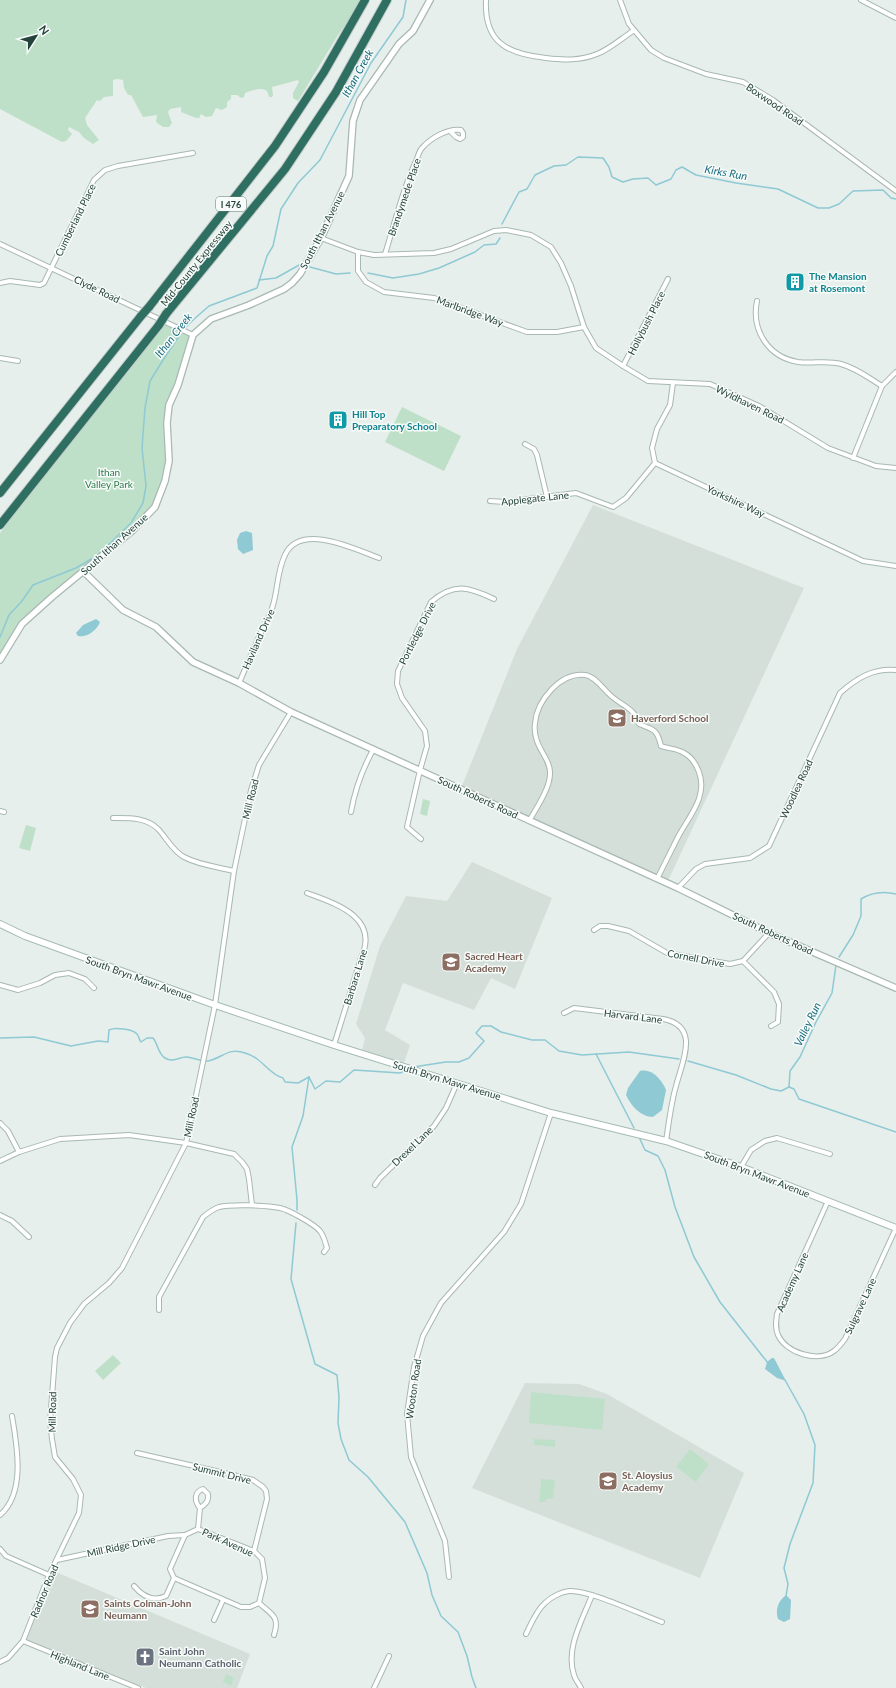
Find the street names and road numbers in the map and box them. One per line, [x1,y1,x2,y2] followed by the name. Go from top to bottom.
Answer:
[744,80,806,128] street label: Boxwood Road
[385,157,423,237] street label: Brandymede Place
[52,182,98,258] street label: Cumberland Place
[297,189,347,271] street label: South Ithan Avenue
[216,197,246,211] road number: I 476
[158,217,235,308] street label: Mid-County Expressway
[72,273,122,305] street label: Clyde Road
[625,289,667,357] street label: Hollybush Place
[435,293,506,329] street label: Marlbridge Way
[714,382,786,426] street label: Wyldhaven Road
[705,482,768,520] street label: Yorkshire Way
[501,488,569,508] street label: Applegate Lane
[78,511,150,577] street label: South Ithan Avenue
[396,600,438,666] street label: Portledge Drive
[239,607,277,671] street label: Haviland Drive
[777,757,815,821] street label: Woodlea Road
[436,773,520,821] street label: South Roberts Road
[239,778,261,820] street label: Mill Road
[731,909,815,957] street label: South Roberts Road
[666,947,726,969] street label: Cornell Drive
[341,948,369,1006] street label: Barbara Lane
[84,953,194,1003] street label: South Bryn Mawr Avenue
[603,1006,663,1026] street label: Harvard Lane
[392,1058,502,1102] street label: South Bryn Mawr Avenue
[181,1096,201,1138] street label: Mill Road
[389,1124,435,1168] street label: Drexel Lane
[702,1148,812,1200] street label: South Bryn Mawr Avenue
[774,1250,810,1314] street label: Academy Lane
[842,1276,878,1336] street label: Sulgrave Lane
[403,1358,423,1420] street label: Wooton Road
[46,1391,58,1433] street label: Mill Road
[192,1460,252,1486] street label: Summit Drive
[200,1525,256,1559] street label: Park Avenue
[86,1533,156,1559] street label: Mill Ridge Drive
[27,1563,61,1619] street label: Radnor Road
[49,1648,111,1682] street label: Highland Lane

